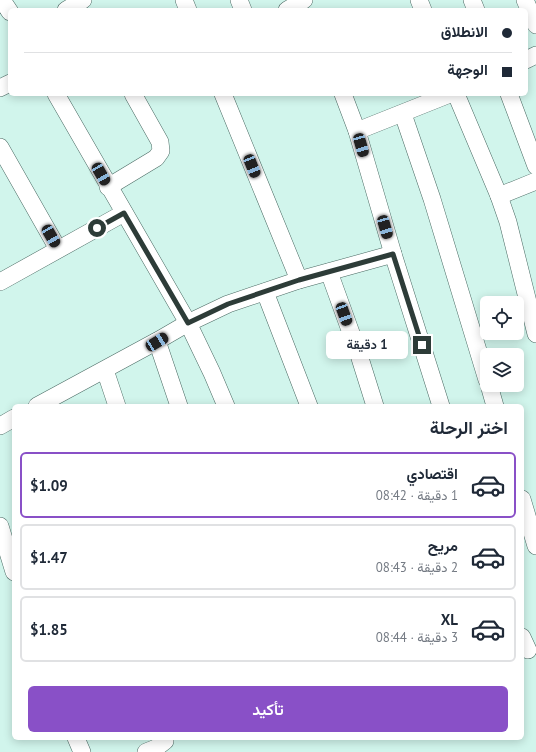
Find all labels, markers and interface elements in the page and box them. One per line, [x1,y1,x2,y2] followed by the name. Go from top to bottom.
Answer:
[441,22,488,41] text: الانطلاق
[447,60,488,79] text: الوجهة
[352,132,370,158] car
[242,153,262,179] car
[90,161,112,187] car
[376,214,394,240] car
[88,219,106,237] route start
[40,223,62,249] car
[480,296,524,392] map controls
[480,296,524,340] button: locate
[334,301,354,327] car
[144,331,170,353] car
[326,331,408,359] callout: 1 دقيقة
[346,336,388,353] text: 1 دقيقة
[413,336,431,354] route end
[480,348,524,392] button: layers
[430,416,508,439] text: اختر الرحلة
[406,464,458,483] text: اقتصادي
[470,467,506,503] icon: car
[30,476,68,495] text: $1.09
[376,487,458,504] text: 1 دقيقة · 08:42
[428,536,458,555] text: مريح
[470,539,506,575] icon: car
[30,548,68,567] text: $1.47
[376,559,458,576] text: 2 دقيقة · 08:43
[441,610,458,629] text: XL
[470,611,506,647] icon: car
[30,620,68,639] text: $1.85
[376,629,458,646] text: 3 دقيقة · 08:44
[28,686,508,732] button: تأكيد

